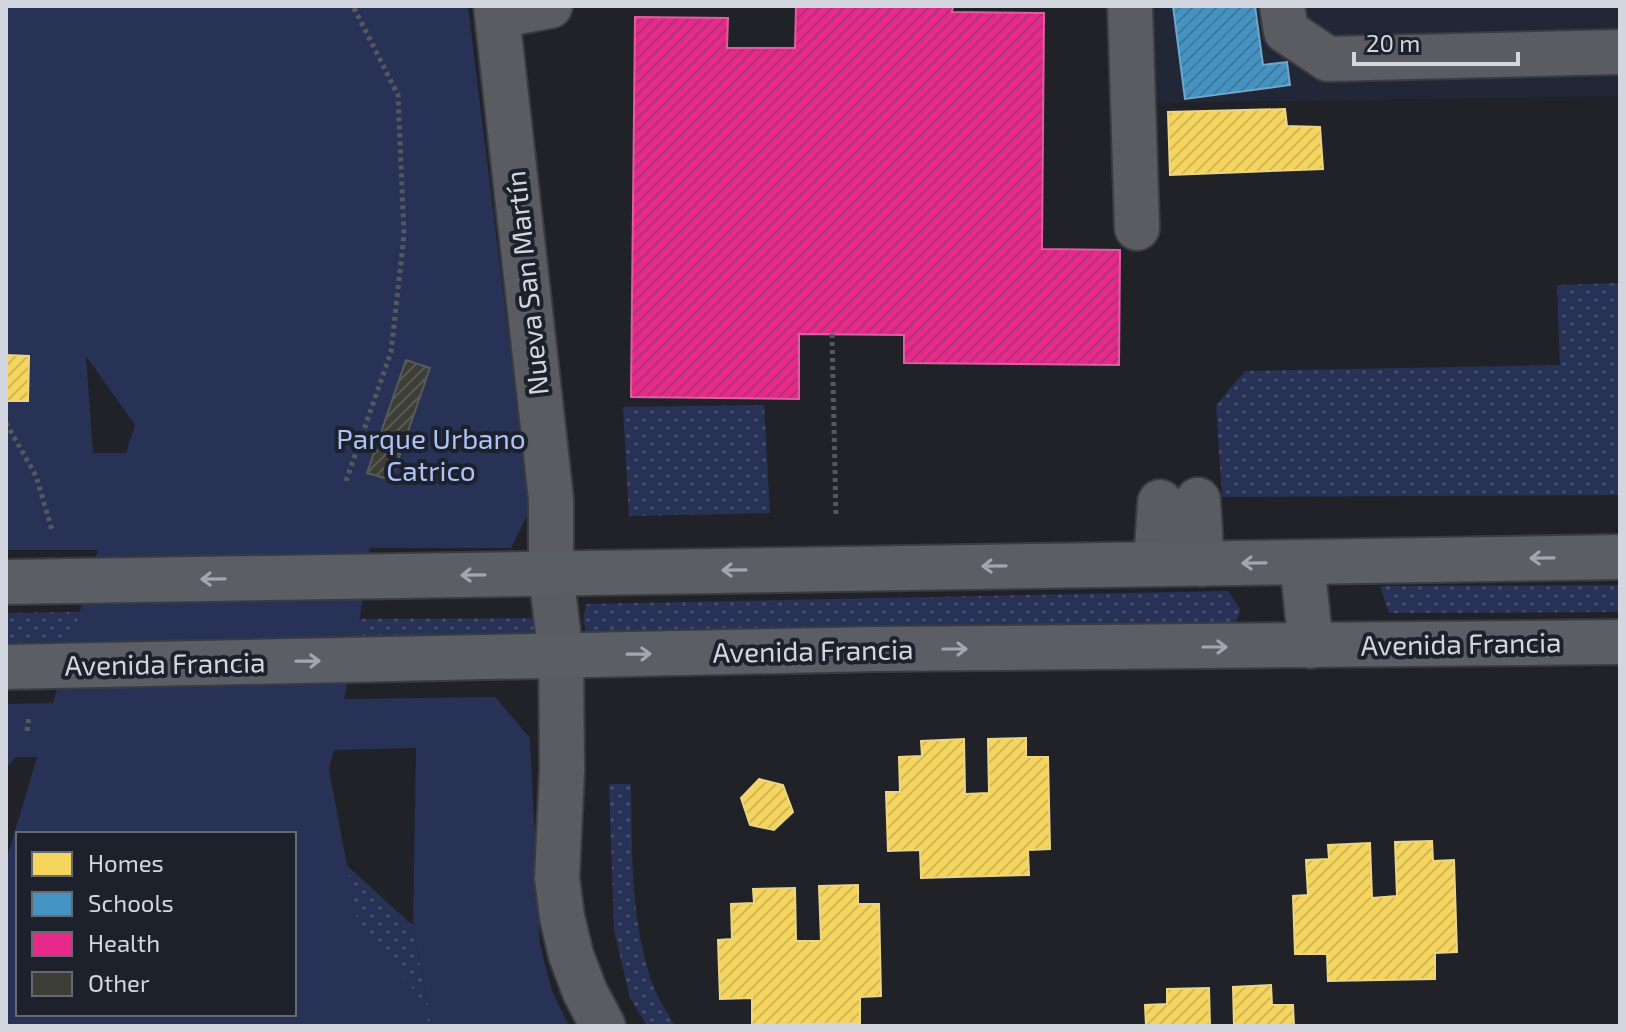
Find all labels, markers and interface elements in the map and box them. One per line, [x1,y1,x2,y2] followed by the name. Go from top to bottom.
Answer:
[1354,16,1518,66] scale bar
[1366,28,1420,57] text: 20 m
[497,169,555,397] street label: Nueva San Martín
[336,421,526,487] park label: Parque Urbano Catrico
[1529,551,1556,566] one-way arrow
[1241,556,1268,571] one-way arrow
[981,558,1008,574] one-way arrow
[721,563,748,578] one-way arrow
[460,567,487,583] one-way arrow
[200,571,227,587] one-way arrow
[1360,624,1562,662] street label: Avenida Francia
[712,631,914,669] street label: Avenida Francia
[1201,639,1228,655] one-way arrow
[941,641,968,657] one-way arrow
[64,644,266,682] street label: Avenida Francia
[625,646,652,662] one-way arrow
[294,653,321,669] one-way arrow
[16,832,296,1016] legend
[88,848,164,877] text: Homes
[88,888,174,917] text: Schools
[88,928,160,957] text: Health
[88,968,150,997] text: Other

